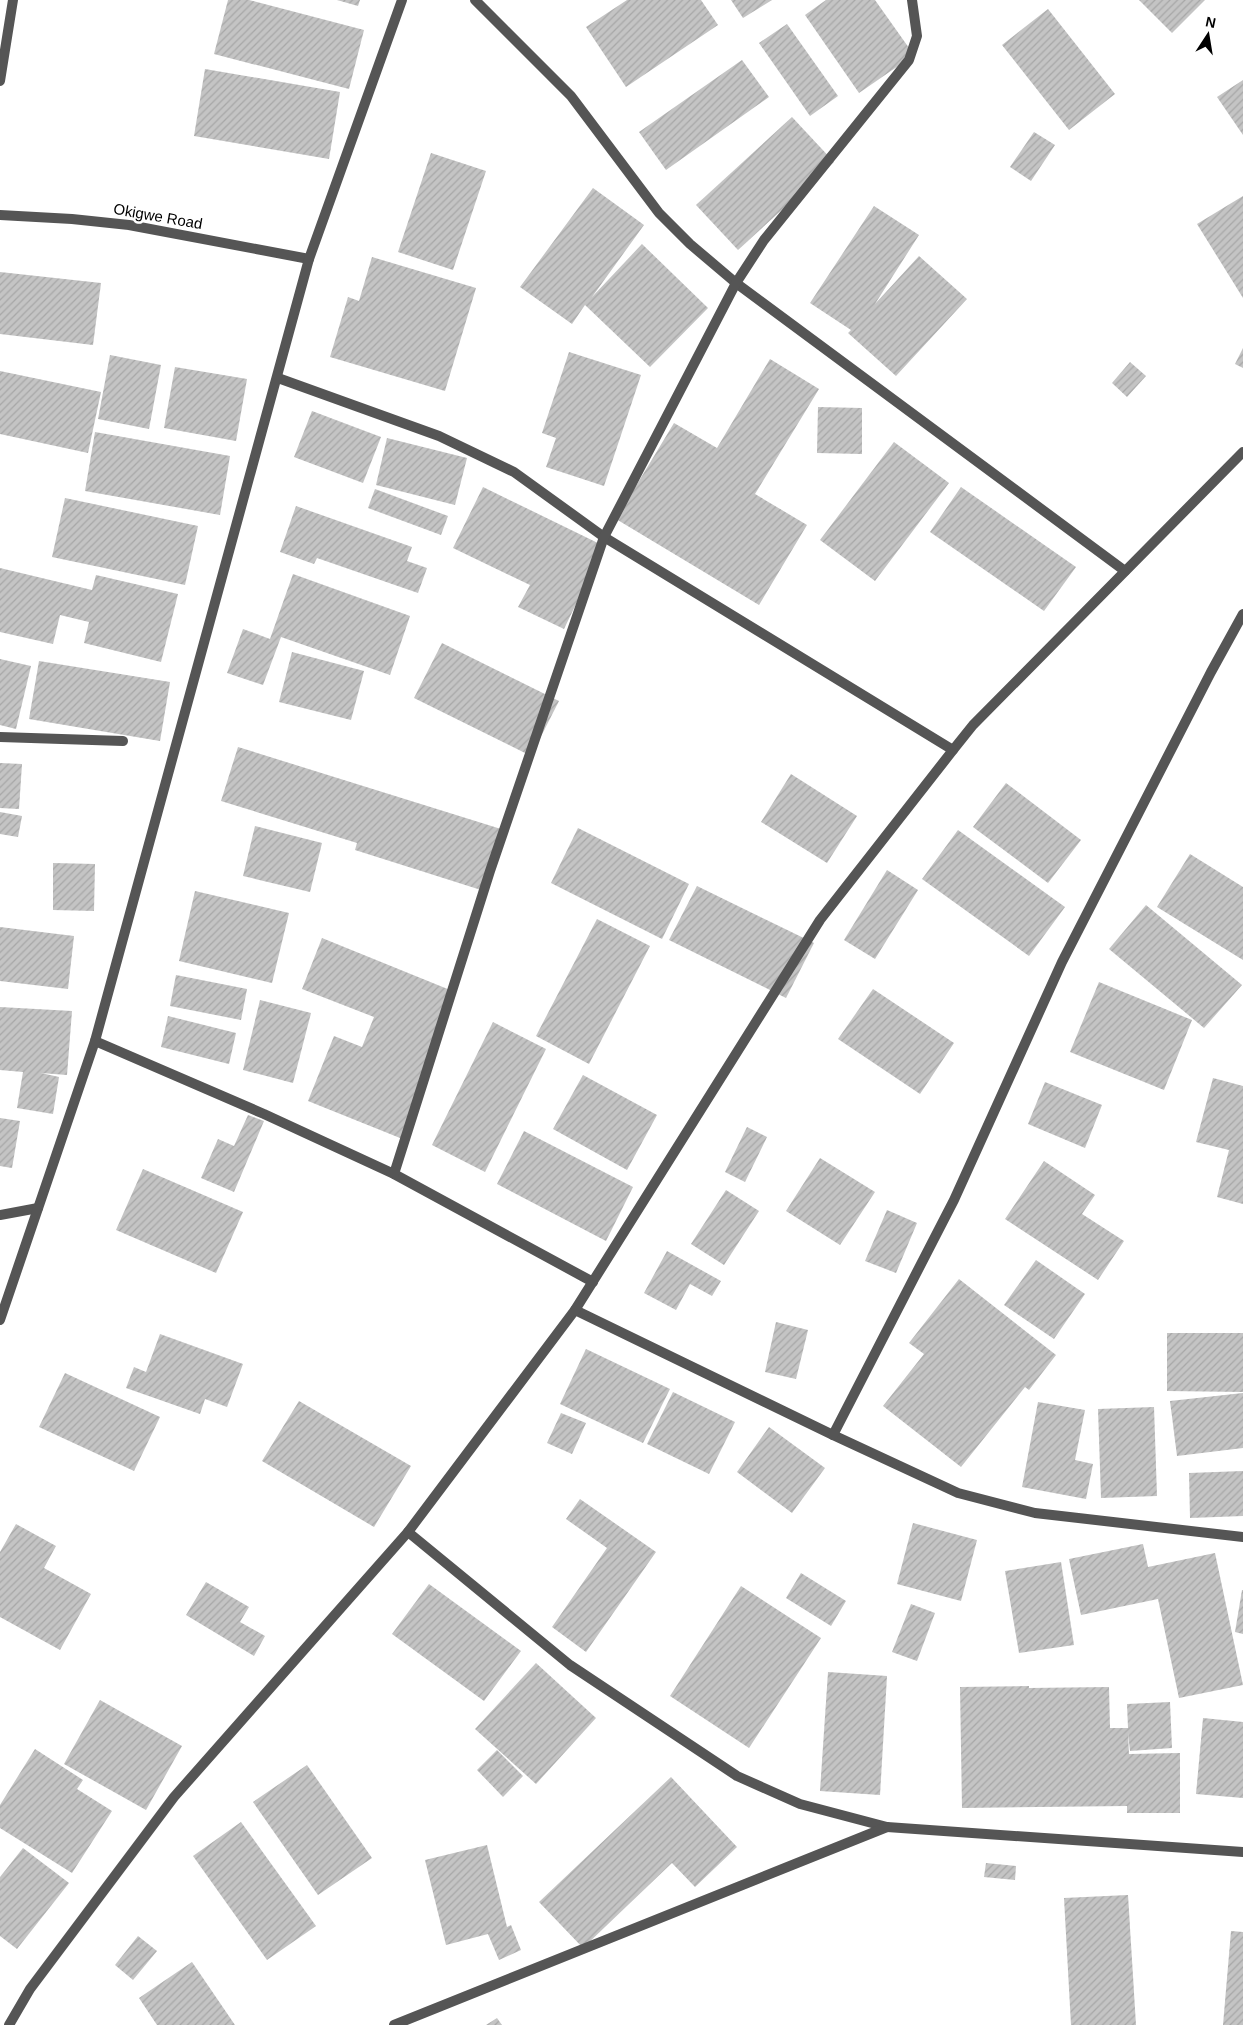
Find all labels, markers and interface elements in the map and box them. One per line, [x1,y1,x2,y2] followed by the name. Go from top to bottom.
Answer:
[1183,10,1233,60] north arrow
[1204,13,1217,31] text: N
[112,200,204,232] street label: Okigwe Road

